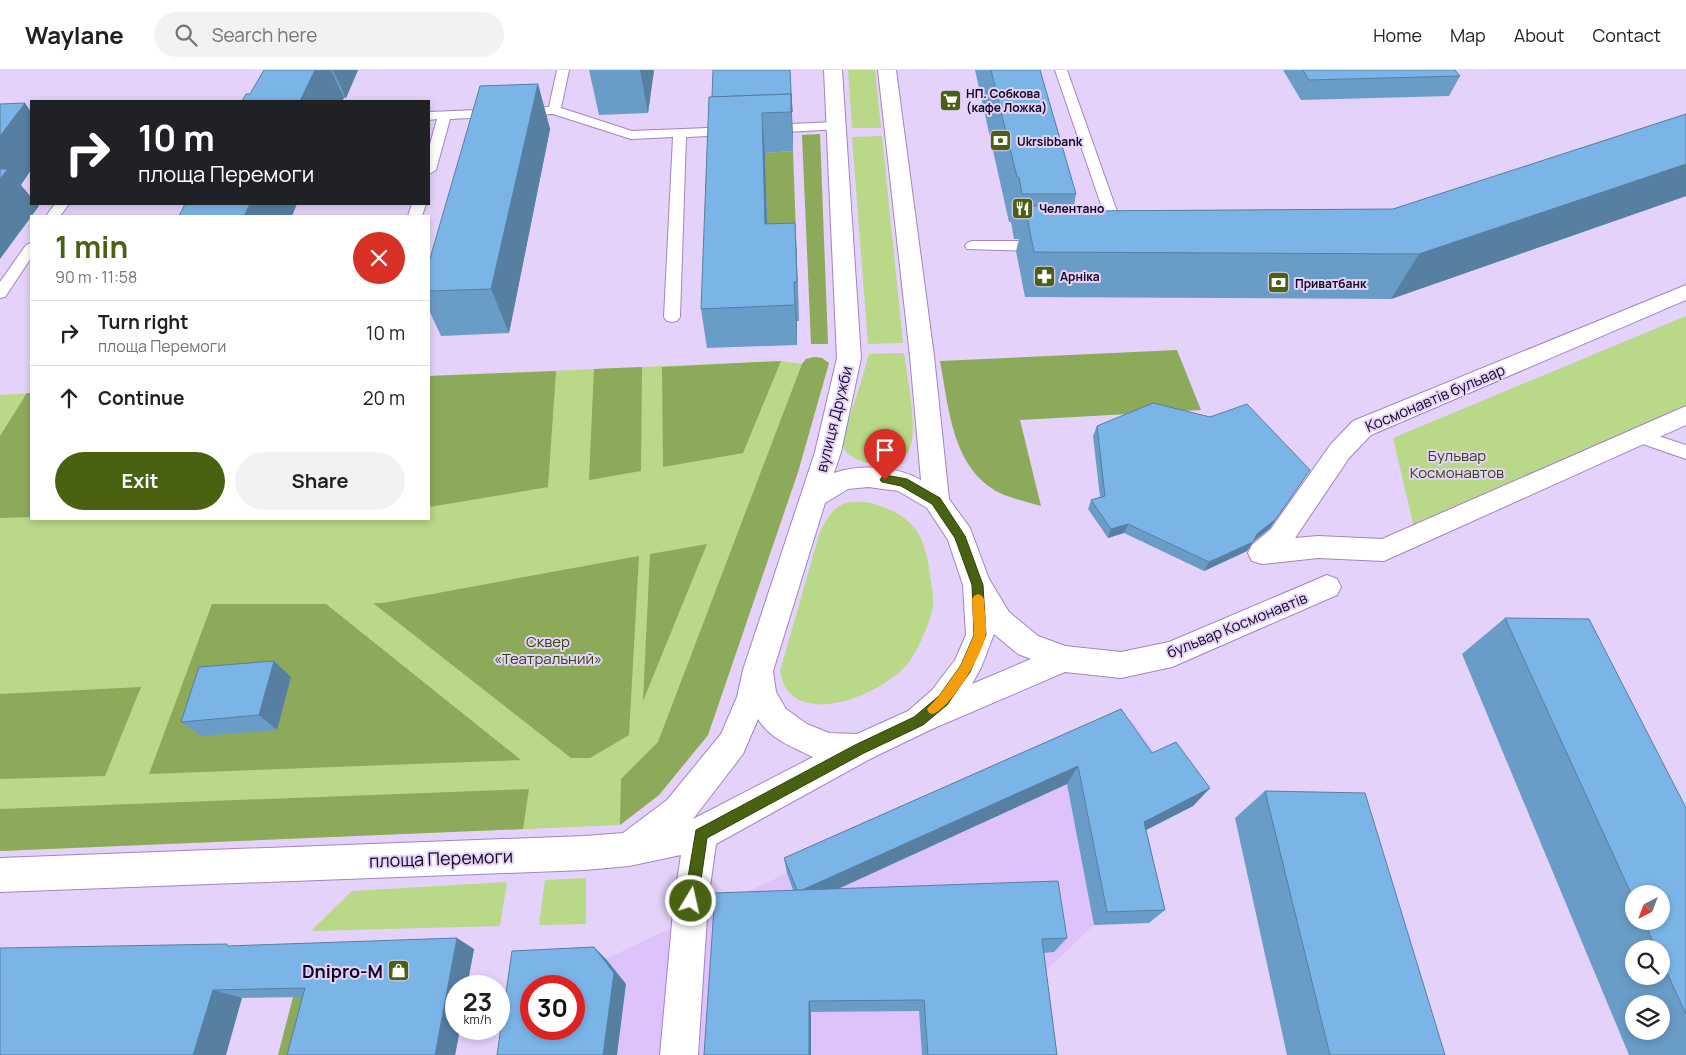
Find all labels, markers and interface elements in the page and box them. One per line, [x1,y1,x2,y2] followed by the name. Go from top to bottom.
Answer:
[154,12,504,57] search box
[25,18,124,51] text: Waylane
[172,21,200,49] icon: search
[212,22,317,48] text: Search here
[1373,23,1422,47] text: Home
[1450,23,1486,47] text: Map
[1514,23,1564,47] text: About
[1592,23,1661,47] text: Contact
[966,85,1047,116] place label: НП. Собкова (кафе Ложка)
[938,88,962,112] supermarket icon: НП. Собкова (кафе Ложка)
[138,114,215,162] text: 10 m
[55,120,120,185] icon: right
[989,129,1013,153] bank icon: Ukrsibbank
[1017,133,1083,150] place label: Ukrsibbank
[138,159,314,189] text: площа Перемоги
[1011,196,1035,220] restaurant icon: Челентано
[1039,200,1104,217] place label: Челентано
[55,226,128,267] text: 1 min
[353,232,405,284] button: close
[1032,264,1056,288] pharmacy icon: Арніка
[55,266,137,288] text: 90 m · 11:58
[1060,268,1100,285] place label: Арніка
[1267,271,1291,295] bank icon: Приватбанк
[1295,275,1367,292] place label: Приватбанк
[98,309,188,335] text: Turn right
[55,319,83,347] icon: right
[366,320,405,346] text: 10 m
[98,335,226,357] text: площа Перемоги
[1362,359,1508,437] street label: Космонавтів бульвар
[811,364,857,474] street label: вулиця Дружби
[55,384,83,412] icon: ahead
[98,385,184,411] text: Continue
[363,385,405,411] text: 20 m
[864,429,906,480] pin
[871,436,899,464] icon: arrive
[1410,445,1504,483] park label: Бульвар Космонавтов
[55,452,225,510] button: Exit
[235,452,405,510] button: Share
[1164,587,1310,663] street label: бульвар Космонавтів
[494,631,602,669] park label: Сквер «Театральний»
[368,843,514,873] street label: площа Перемоги
[664,874,716,926] position arrow
[1625,885,1670,930] north arrow
[1625,885,1670,1040] map controls
[1625,940,1670,985] button: search
[302,959,383,983] place label: Dnipro-M
[387,959,411,983] shop icon: Dnipro-M
[520,975,585,1040] speed limit sign: 30
[463,984,492,1019] text: 23
[1625,995,1670,1040] button: layers
[464,1011,491,1028] text: km/h

